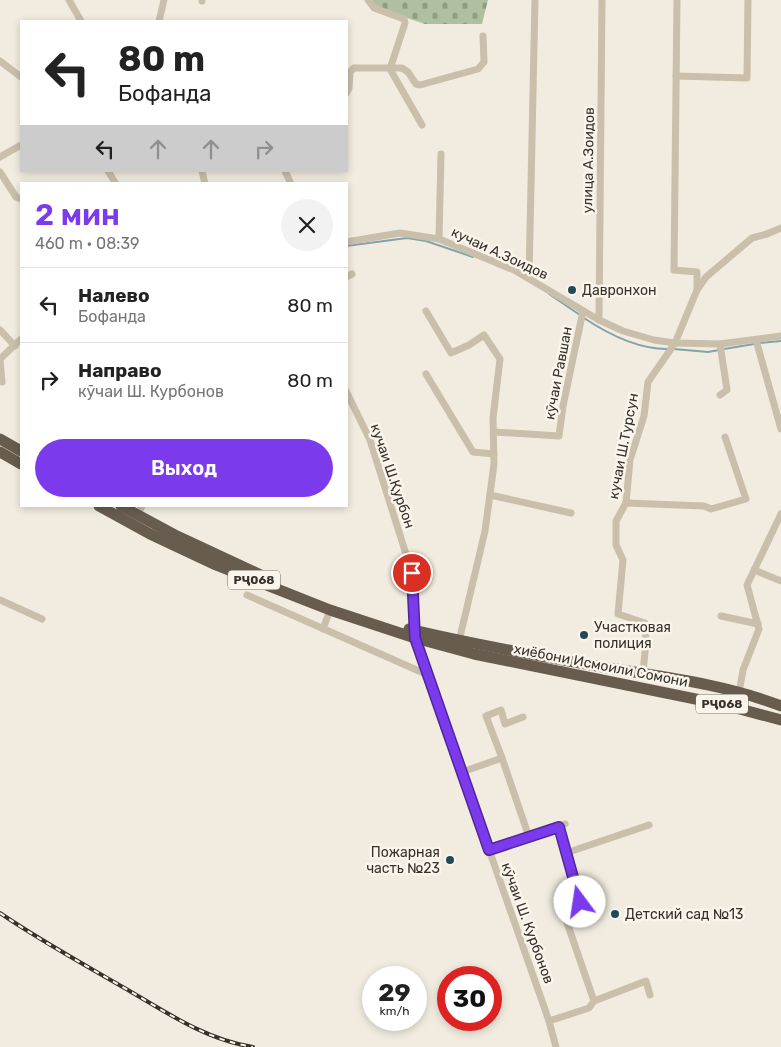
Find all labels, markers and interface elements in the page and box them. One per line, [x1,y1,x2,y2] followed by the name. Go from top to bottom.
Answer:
[118,38,205,80] text: 80 m
[35,40,100,105] icon: left
[118,80,211,107] text: Бофанда
[579,107,598,213] street label: улица А.Зоидов
[91,135,119,163] icon: left
[144,135,172,163] icon: ahead
[197,135,225,163] icon: ahead
[250,135,278,163] icon: right
[35,197,120,233] text: 2 мин
[281,199,333,251] button: close
[449,224,551,283] street label: кучаи А.Зоидов
[35,234,140,253] text: 460 m · 08:39
[582,282,657,299] place label: Давронхон
[78,284,150,307] text: Налево
[566,284,578,296] marker: Давронхон
[35,291,63,319] icon: left
[287,294,333,317] text: 80 m
[78,307,146,326] text: Бофанда
[541,325,576,421] street label: кӯчаи Равшан
[78,359,162,382] text: Направо
[35,366,63,394] icon: right
[287,369,333,392] text: 80 m
[78,382,224,401] text: кӯчаи Ш. Курбонов
[605,392,642,500] street label: кучаи Ш.Турсун
[367,422,418,531] street label: кучаи Ш.Қурбон
[35,439,333,497] button: Выход
[391,552,433,594] pin
[398,559,426,587] icon: arrive
[228,570,280,590] road number: РҶ068
[594,619,671,652] place label: Участковая полиция
[578,629,590,641] marker: Участковая полиция
[512,640,689,691] street label: хиёбони Исмоили Сомони
[696,694,748,714] road number: РҶ068
[366,844,440,877] place label: Пожарная часть №23
[444,854,456,866] marker: Пожарная часть №23
[498,860,557,986] street label: кӯчаи Ш. Курбонов
[553,875,605,927] position arrow
[625,906,744,923] place label: Детский сад №13
[609,908,621,920] marker: Детский сад №13
[437,966,502,1031] speed limit sign: 30
[378,978,411,1007] text: 29
[380,1004,409,1018] text: km/h

